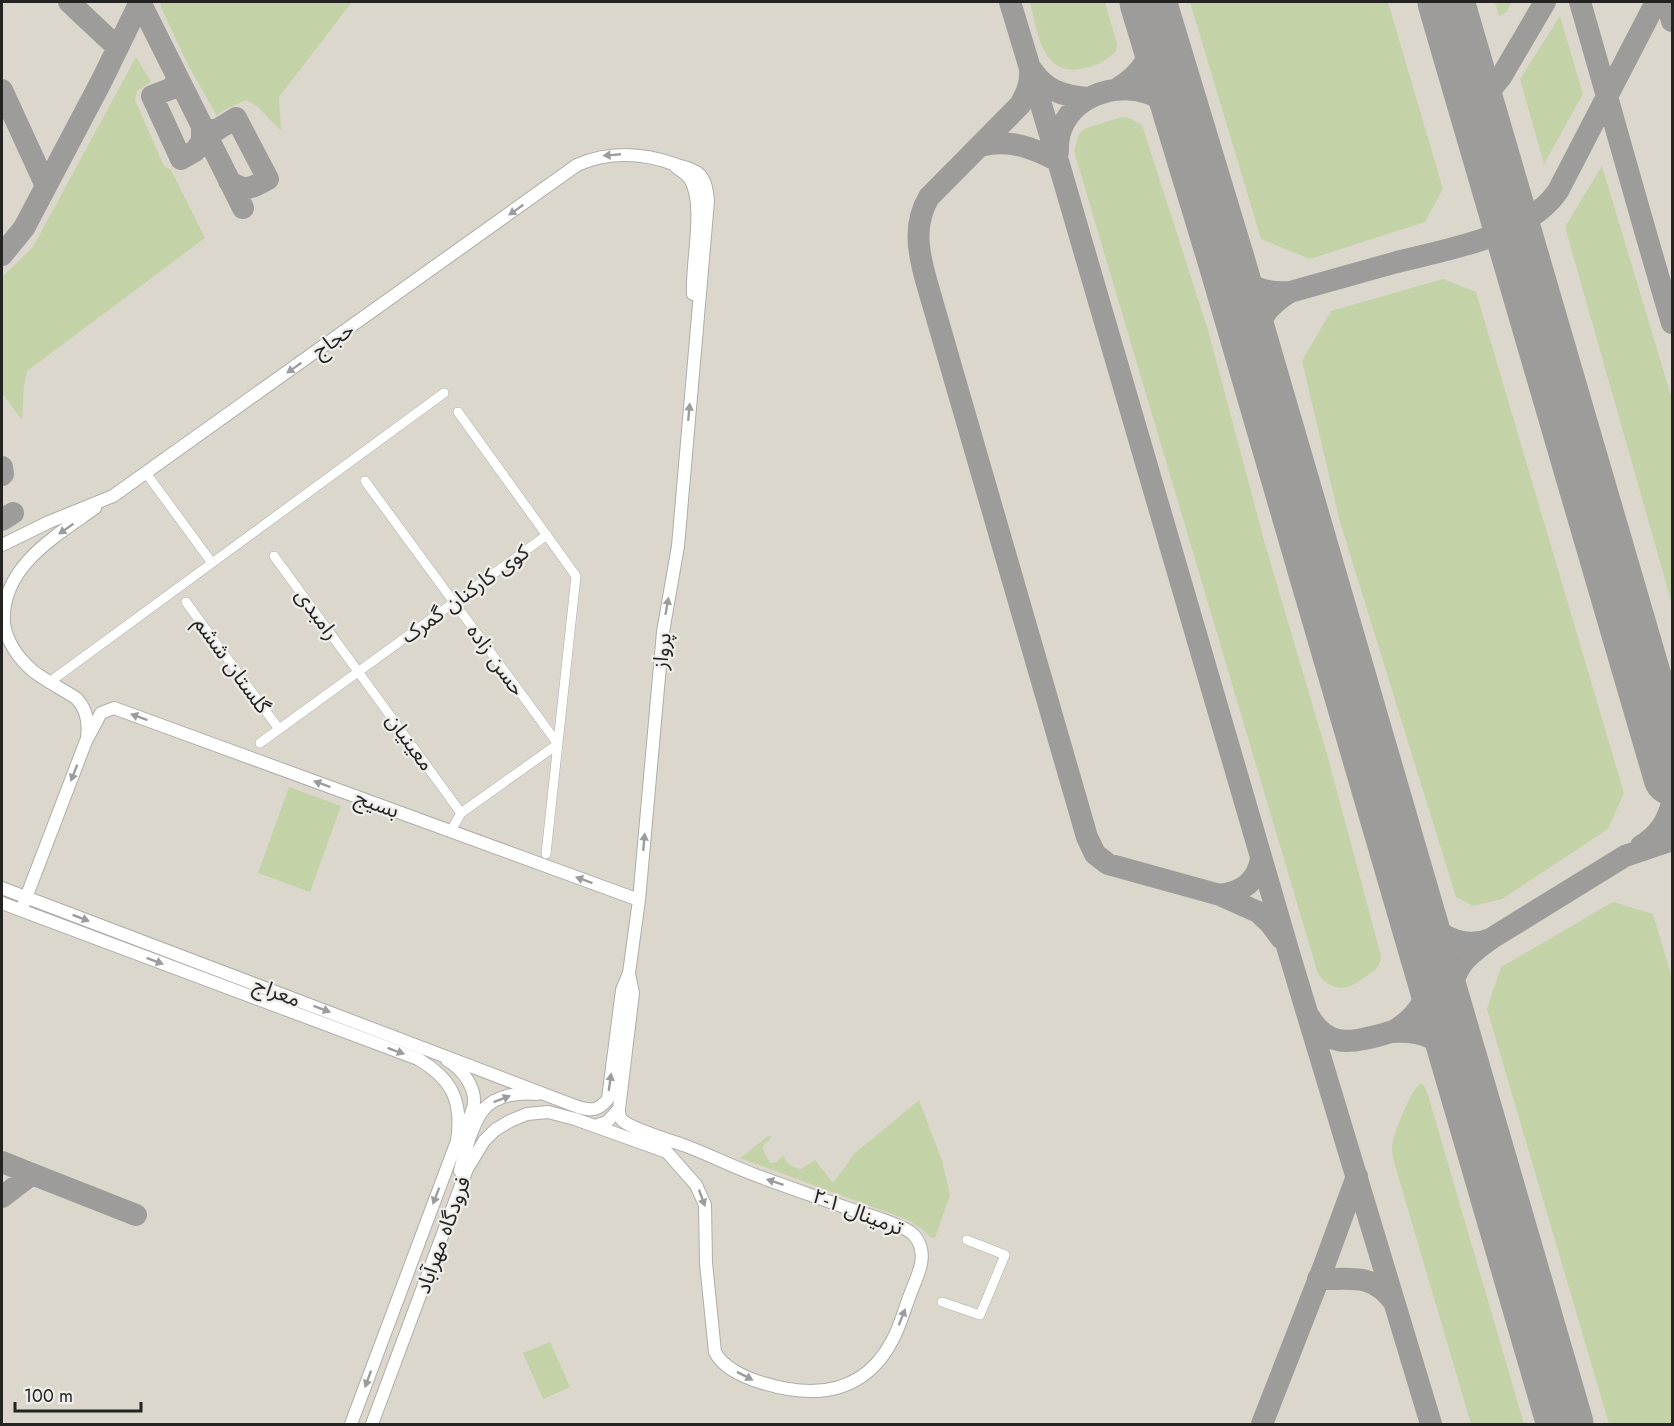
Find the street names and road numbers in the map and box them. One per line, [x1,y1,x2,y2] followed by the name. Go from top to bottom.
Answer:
[306,315,360,365] street label: حجاج
[395,537,535,651] street label: کوی کارکنان گمرک
[288,582,346,646] street label: رامبدی
[186,610,278,720] street label: گلستان ششم
[460,618,532,702] street label: حسن زاده
[645,631,679,672] street label: پرواز
[379,707,441,777] street label: معینیان
[351,782,403,826] street label: بسیج
[249,969,305,1015] street label: معراج
[408,1172,478,1298] street label: فرودگاه مهرآباد
[808,1181,908,1243] street label: ترمینال ۱-۲

